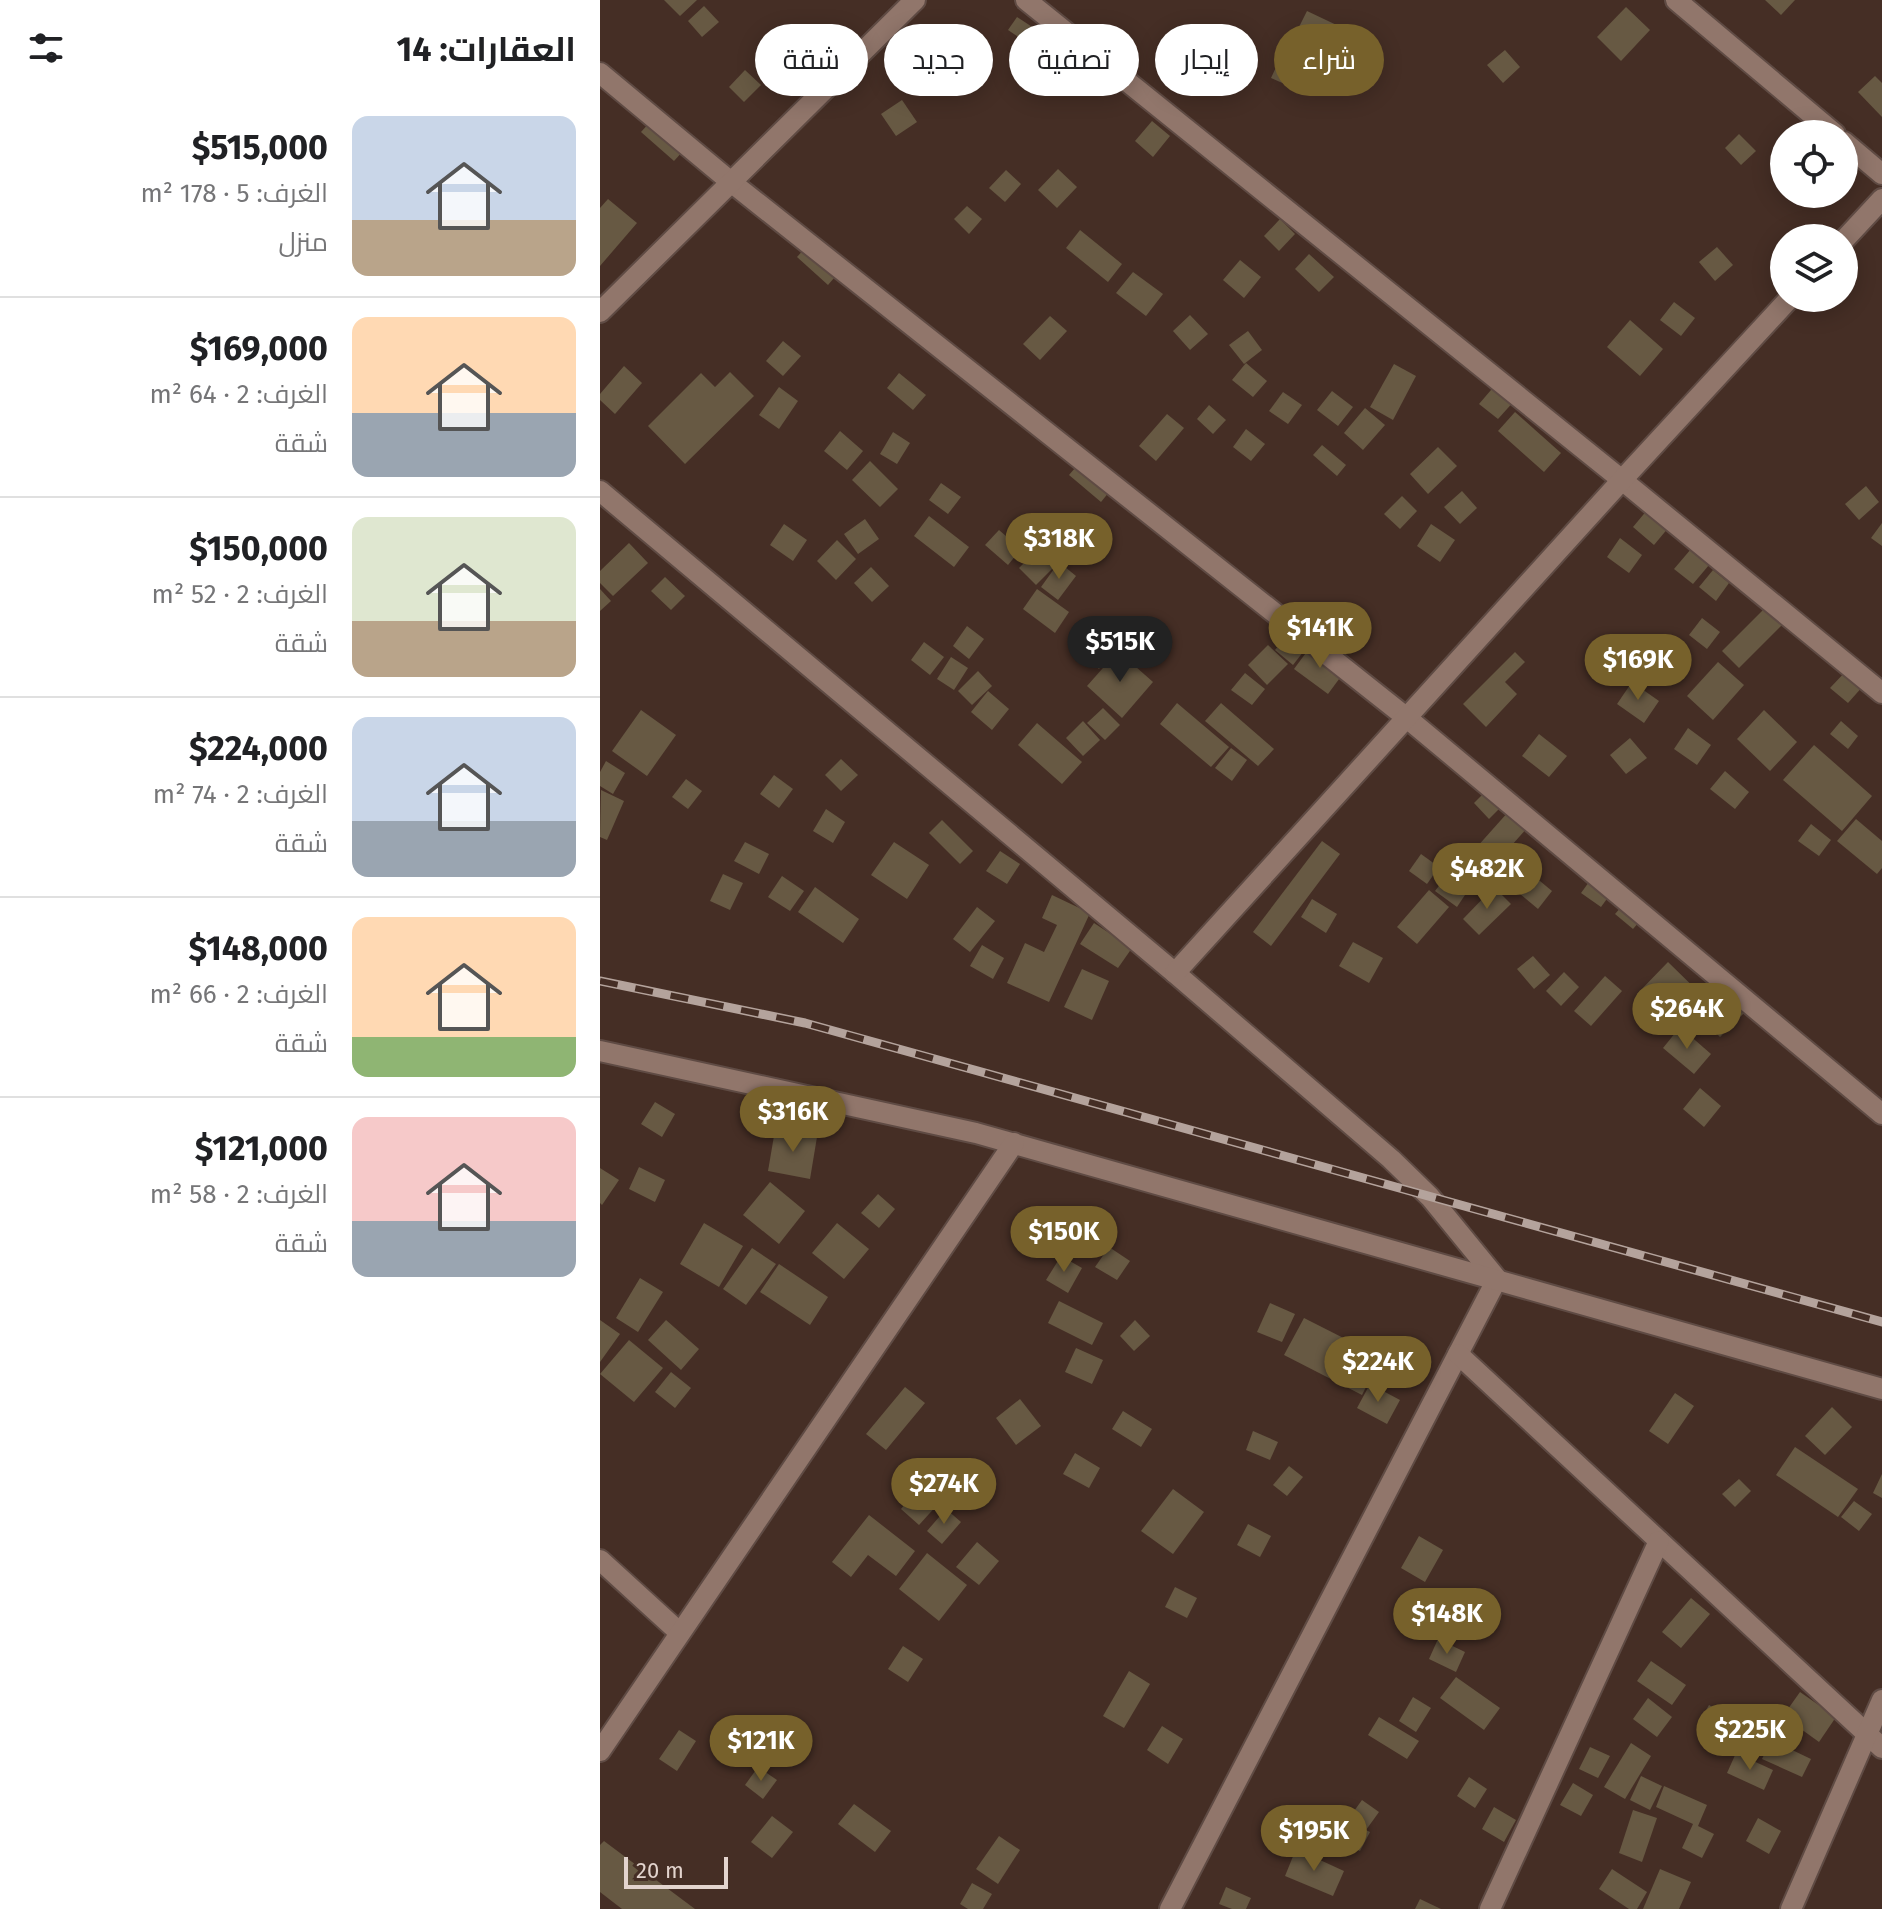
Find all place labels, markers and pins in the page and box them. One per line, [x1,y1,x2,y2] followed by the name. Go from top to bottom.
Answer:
[1003,513,1115,581] pin: $318K
[1264,602,1376,670] pin: $141K
[1064,616,1176,684] pin: $515K
[1582,634,1694,702] pin: $169K
[1431,843,1543,911] pin: $482K
[1631,983,1743,1051] pin: $264K
[737,1086,849,1154] pin: $316K
[1008,1206,1120,1274] pin: $150K
[1322,1336,1434,1404] pin: $224K
[888,1458,1000,1526] pin: $274K
[1391,1588,1503,1656] pin: $148K
[1694,1704,1806,1772] pin: $225K
[705,1715,817,1783] pin: $121K
[1258,1805,1370,1873] pin: $195K

